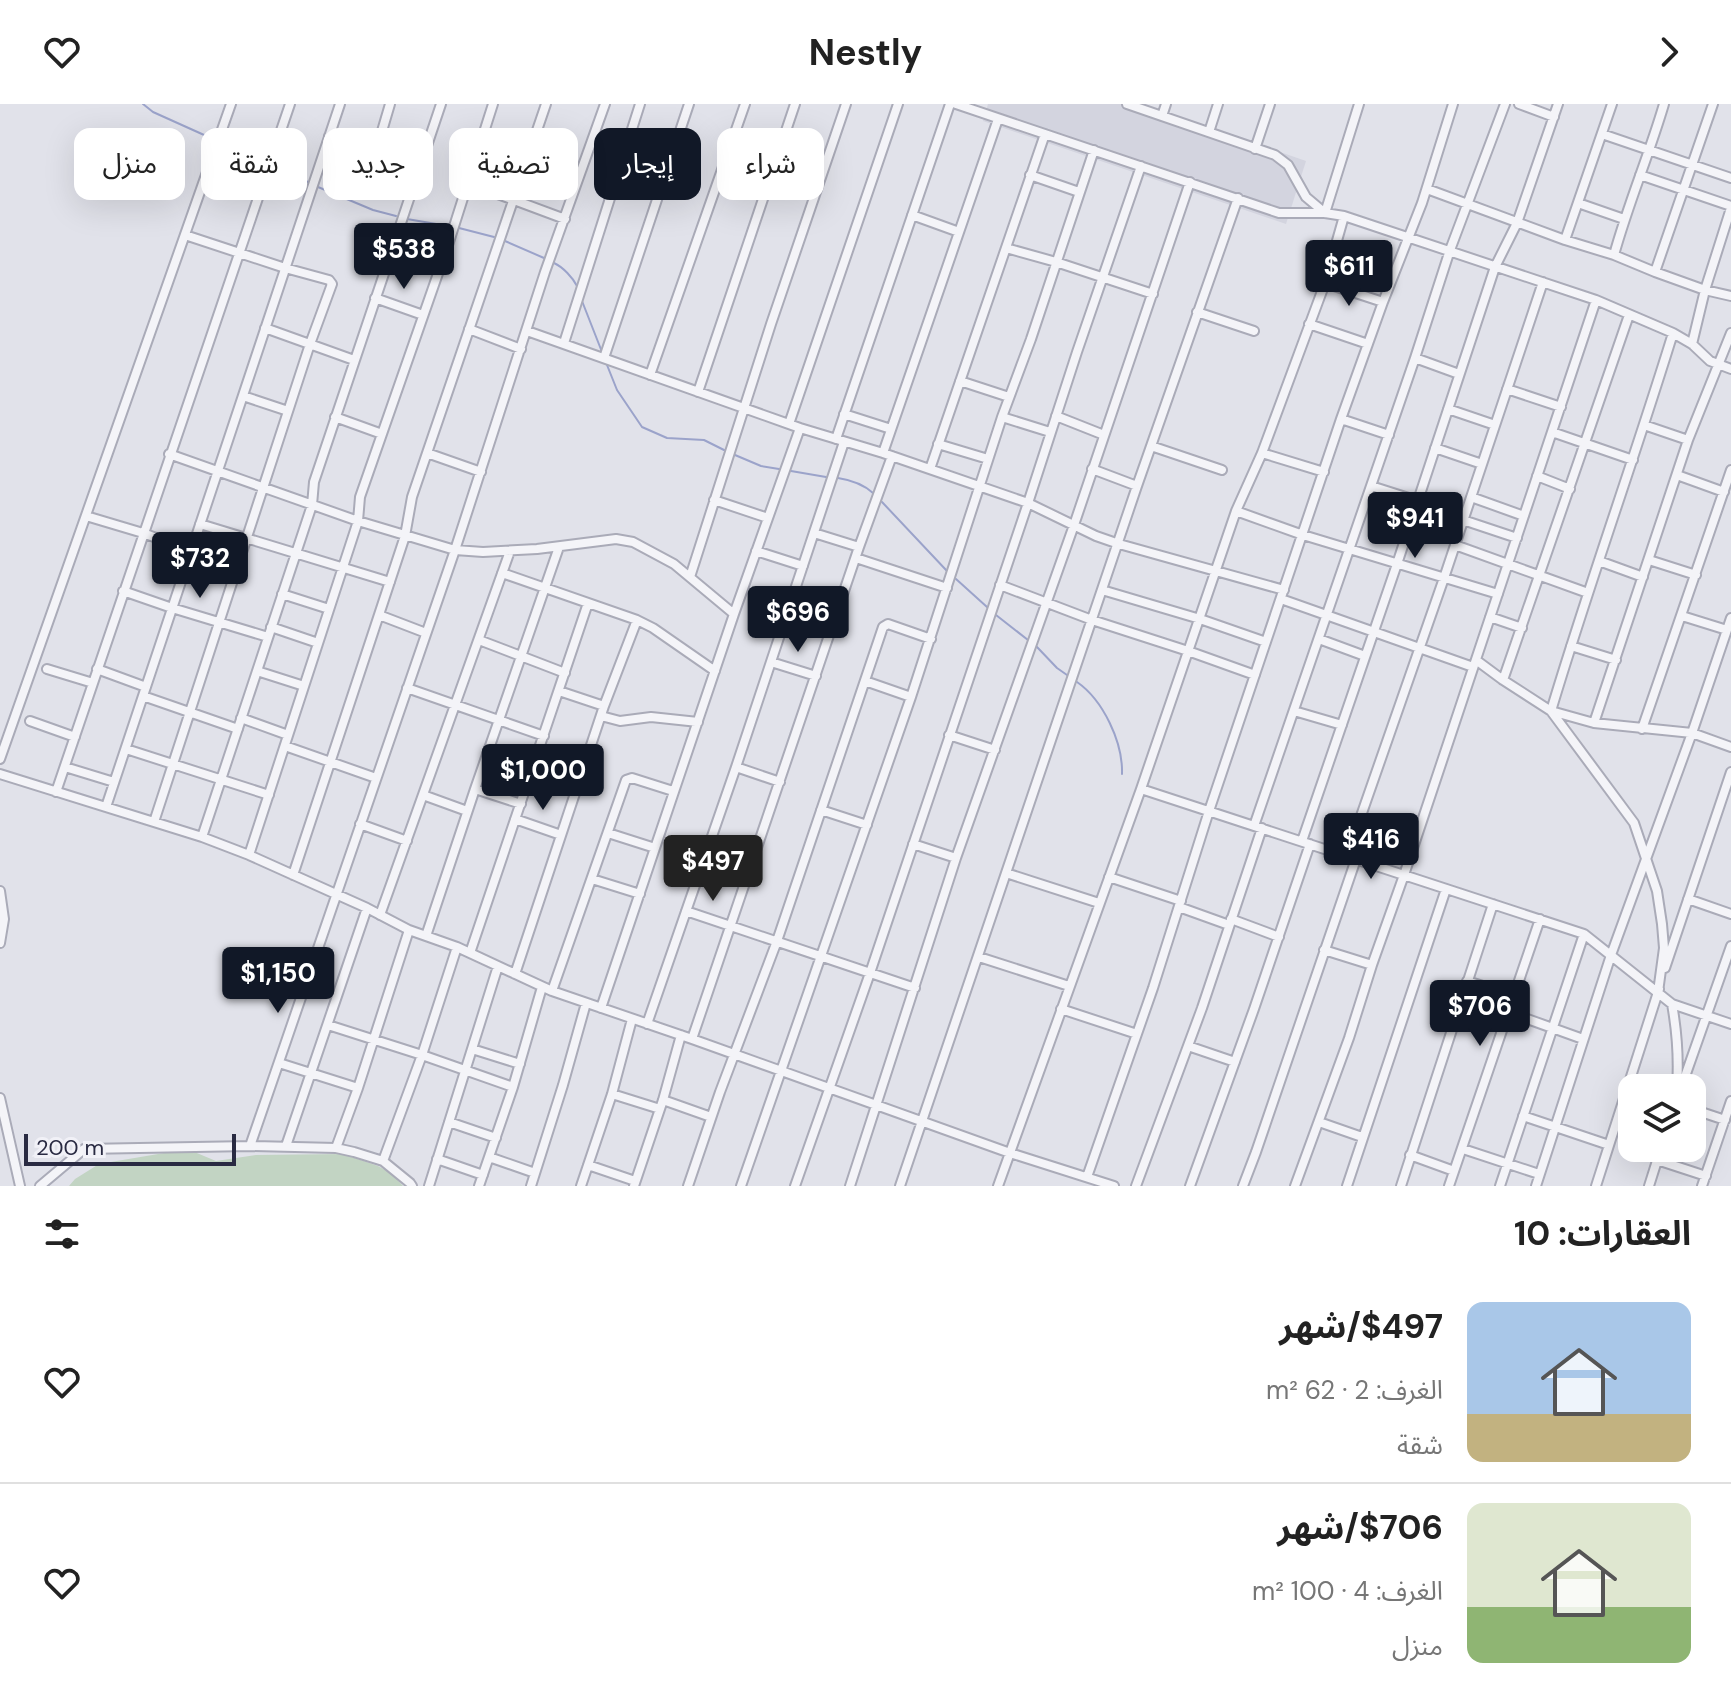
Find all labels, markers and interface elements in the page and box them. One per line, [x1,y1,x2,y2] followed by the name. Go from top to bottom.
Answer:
[809,29,922,76] text: Nestly
[40,30,84,74] icon: heart
[1647,30,1691,74] icon: forward
[74,128,185,200] chip: منزل
[201,128,307,200] chip: شقة
[323,128,433,200] chip: جديد
[449,128,578,200] chip: تصفية
[594,128,701,200] chip: إيجار
[717,128,824,200] chip: شراء
[357,223,451,291] pin: $538
[372,232,436,266] text: $538
[1302,240,1396,308] pin: $611
[1323,249,1375,283] text: $611
[1368,492,1462,560] pin: $941
[1386,501,1444,535] text: $941
[153,532,247,600] pin: $732
[170,541,230,575] text: $732
[751,586,845,654] pin: $696
[766,595,830,629] text: $696
[478,744,608,812] pin: $1,000
[500,753,586,787] text: $1,000
[1324,813,1418,881] pin: $416
[1342,822,1400,856] text: $416
[666,835,760,903] pin: $497
[682,844,744,878] text: $497
[213,947,343,1015] pin: $1,150
[240,956,316,990] text: $1,150
[1433,980,1527,1048] pin: $706
[1448,989,1512,1023] text: $706
[1618,1074,1706,1162] map controls
[1618,1074,1706,1162] button: layers
[24,1130,236,1166] scale bar
[36,1133,104,1162] text: 200 m
[1514,1211,1691,1256] text: العقارات: 10
[40,1212,84,1256] icon: filters
[1279,1304,1443,1349] text: $497/شهر
[1531,1334,1627,1430] icon: home
[40,1360,84,1404] icon: heart
[1266,1373,1443,1407] text: الغرف: 2 · 62 m²
[1397,1428,1443,1462] text: شقة
[1277,1505,1443,1550] text: $706/شهر
[1531,1535,1627,1631] icon: home
[40,1561,84,1605] icon: heart
[1252,1574,1443,1608] text: الغرف: 4 · 100 m²
[1392,1629,1443,1663] text: منزل

